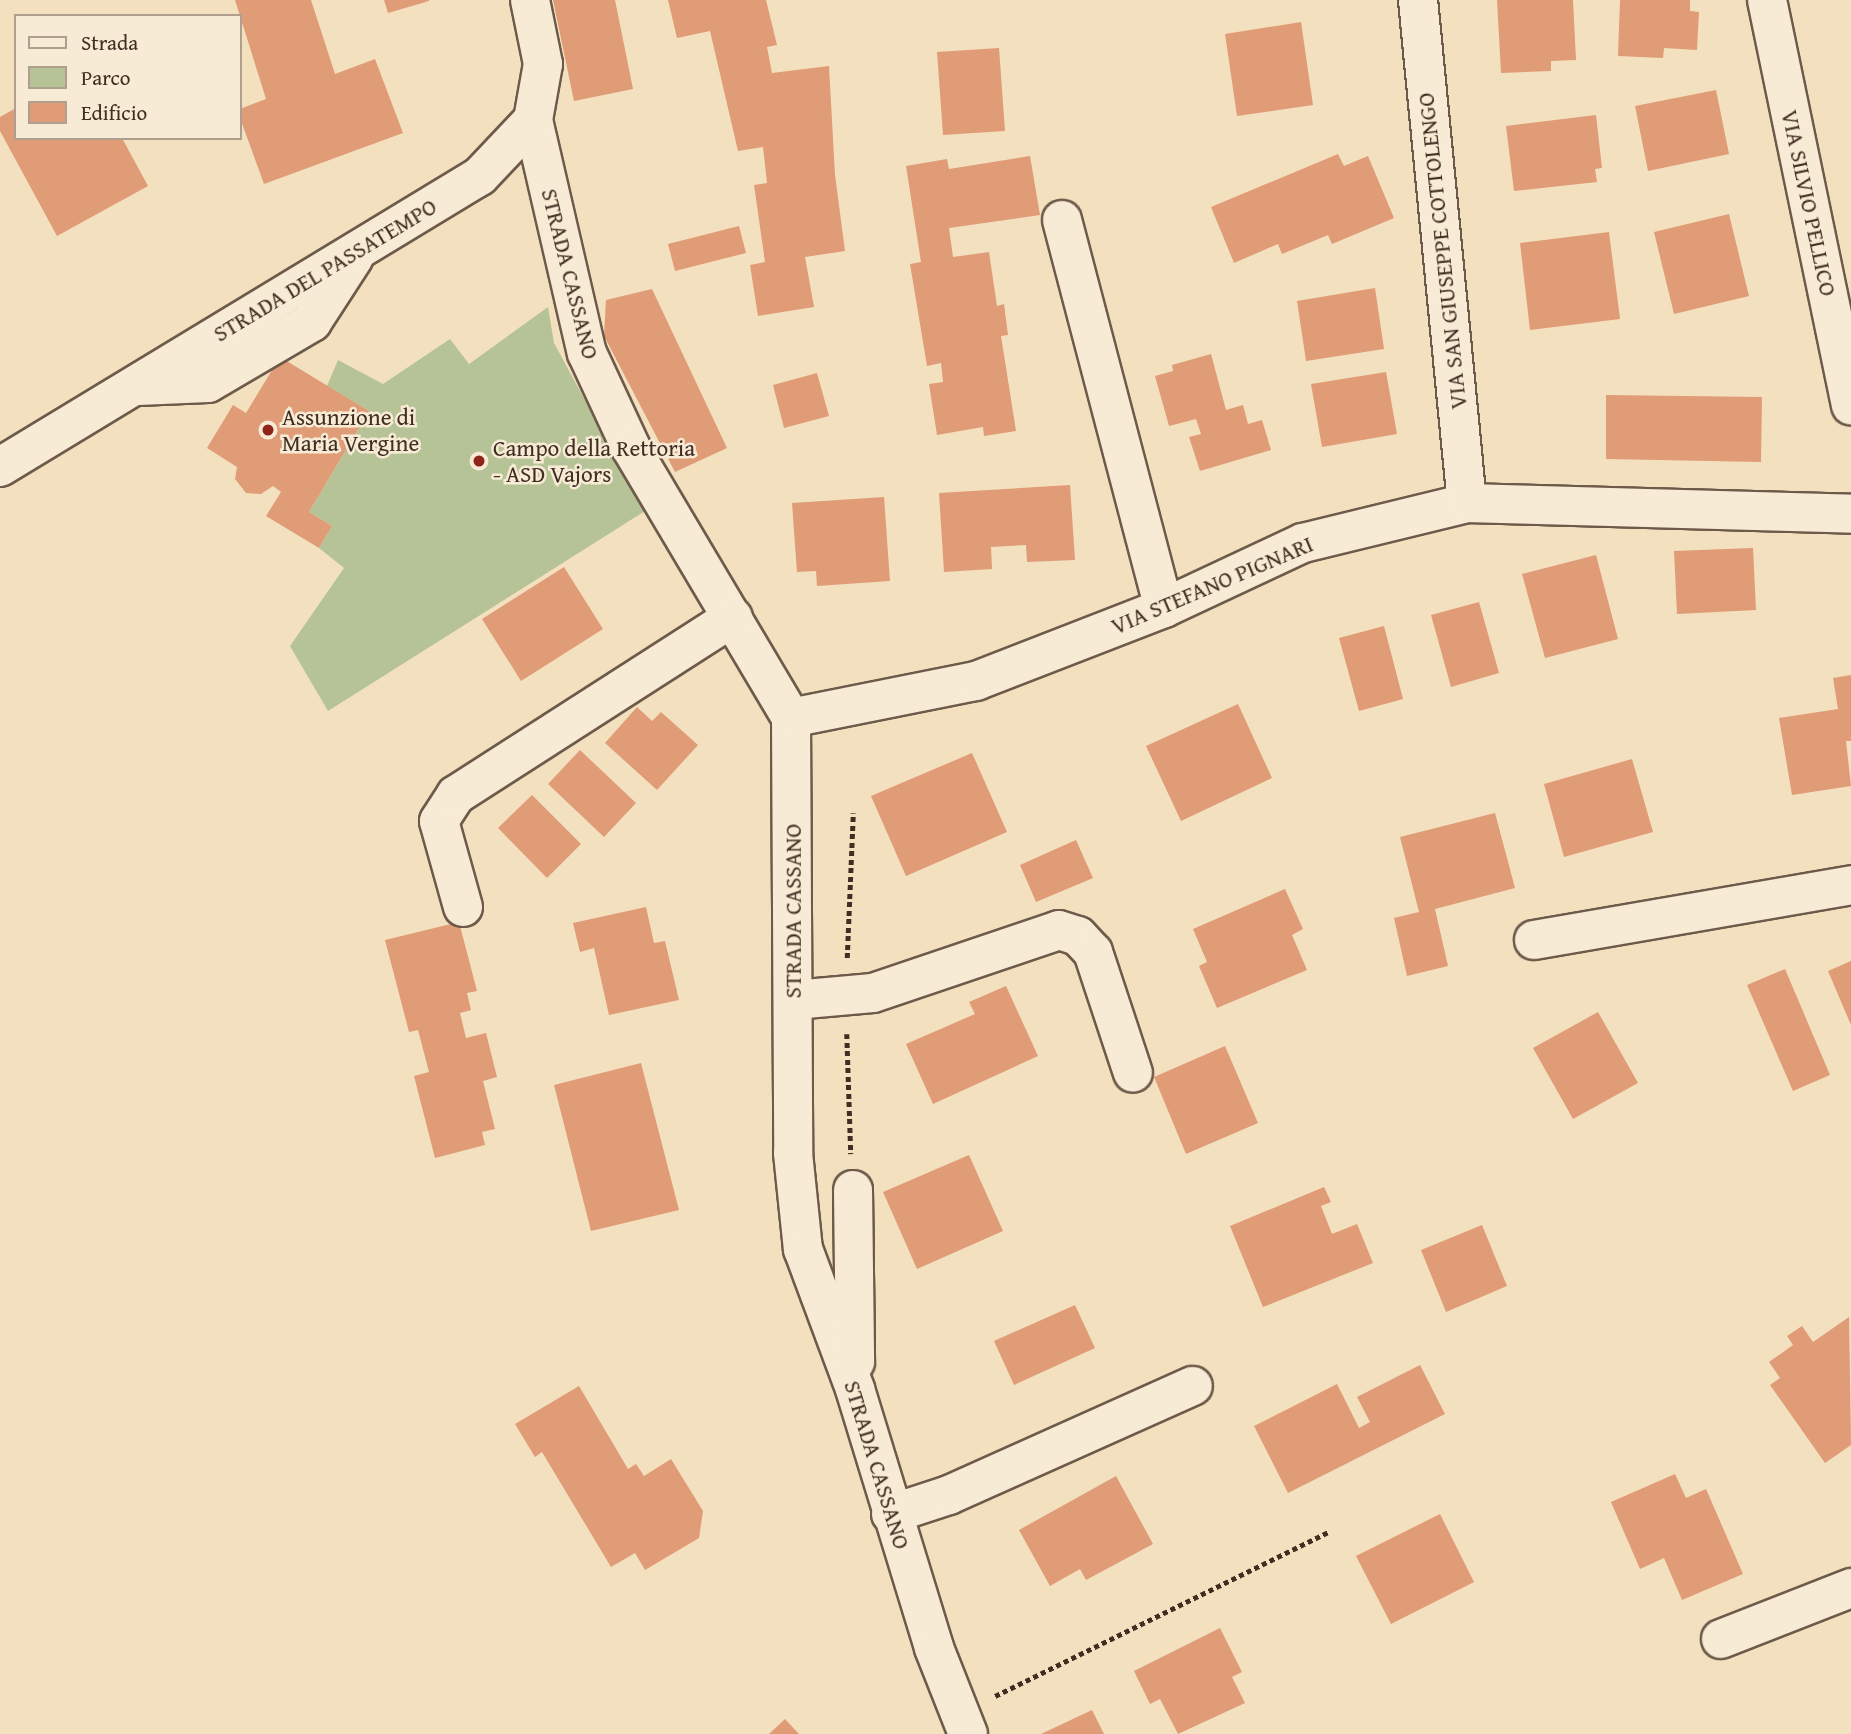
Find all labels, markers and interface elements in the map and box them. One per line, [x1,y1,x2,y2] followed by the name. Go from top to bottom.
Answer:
[14,14,242,140] legend
[81,27,138,58] text: Strada
[81,62,131,93] text: Parco
[1412,91,1472,411] street label: VIA SAN GIUSEPPE COTTOLENGO
[81,97,147,128] text: Edificio
[1776,107,1842,299] street label: VIA SILVIO PELLICO
[535,186,605,362] street label: STRADA CASSANO
[208,192,442,348] street label: STRADA DEL PASSATEMPO
[282,403,419,457] place label: Assunzione di Maria Vergine
[260,422,276,438] marker: Assunzione di Maria Vergine
[493,434,695,488] place label: Campo della Rettoria - ASD Vajors
[471,453,487,469] marker: Campo della Rettoria - ASD Vajors
[1107,530,1317,640] street label: VIA STEFANO PIGNARI
[779,824,807,998] street label: STRADA CASSANO
[838,1377,916,1553] street label: STRADA CASSANO

